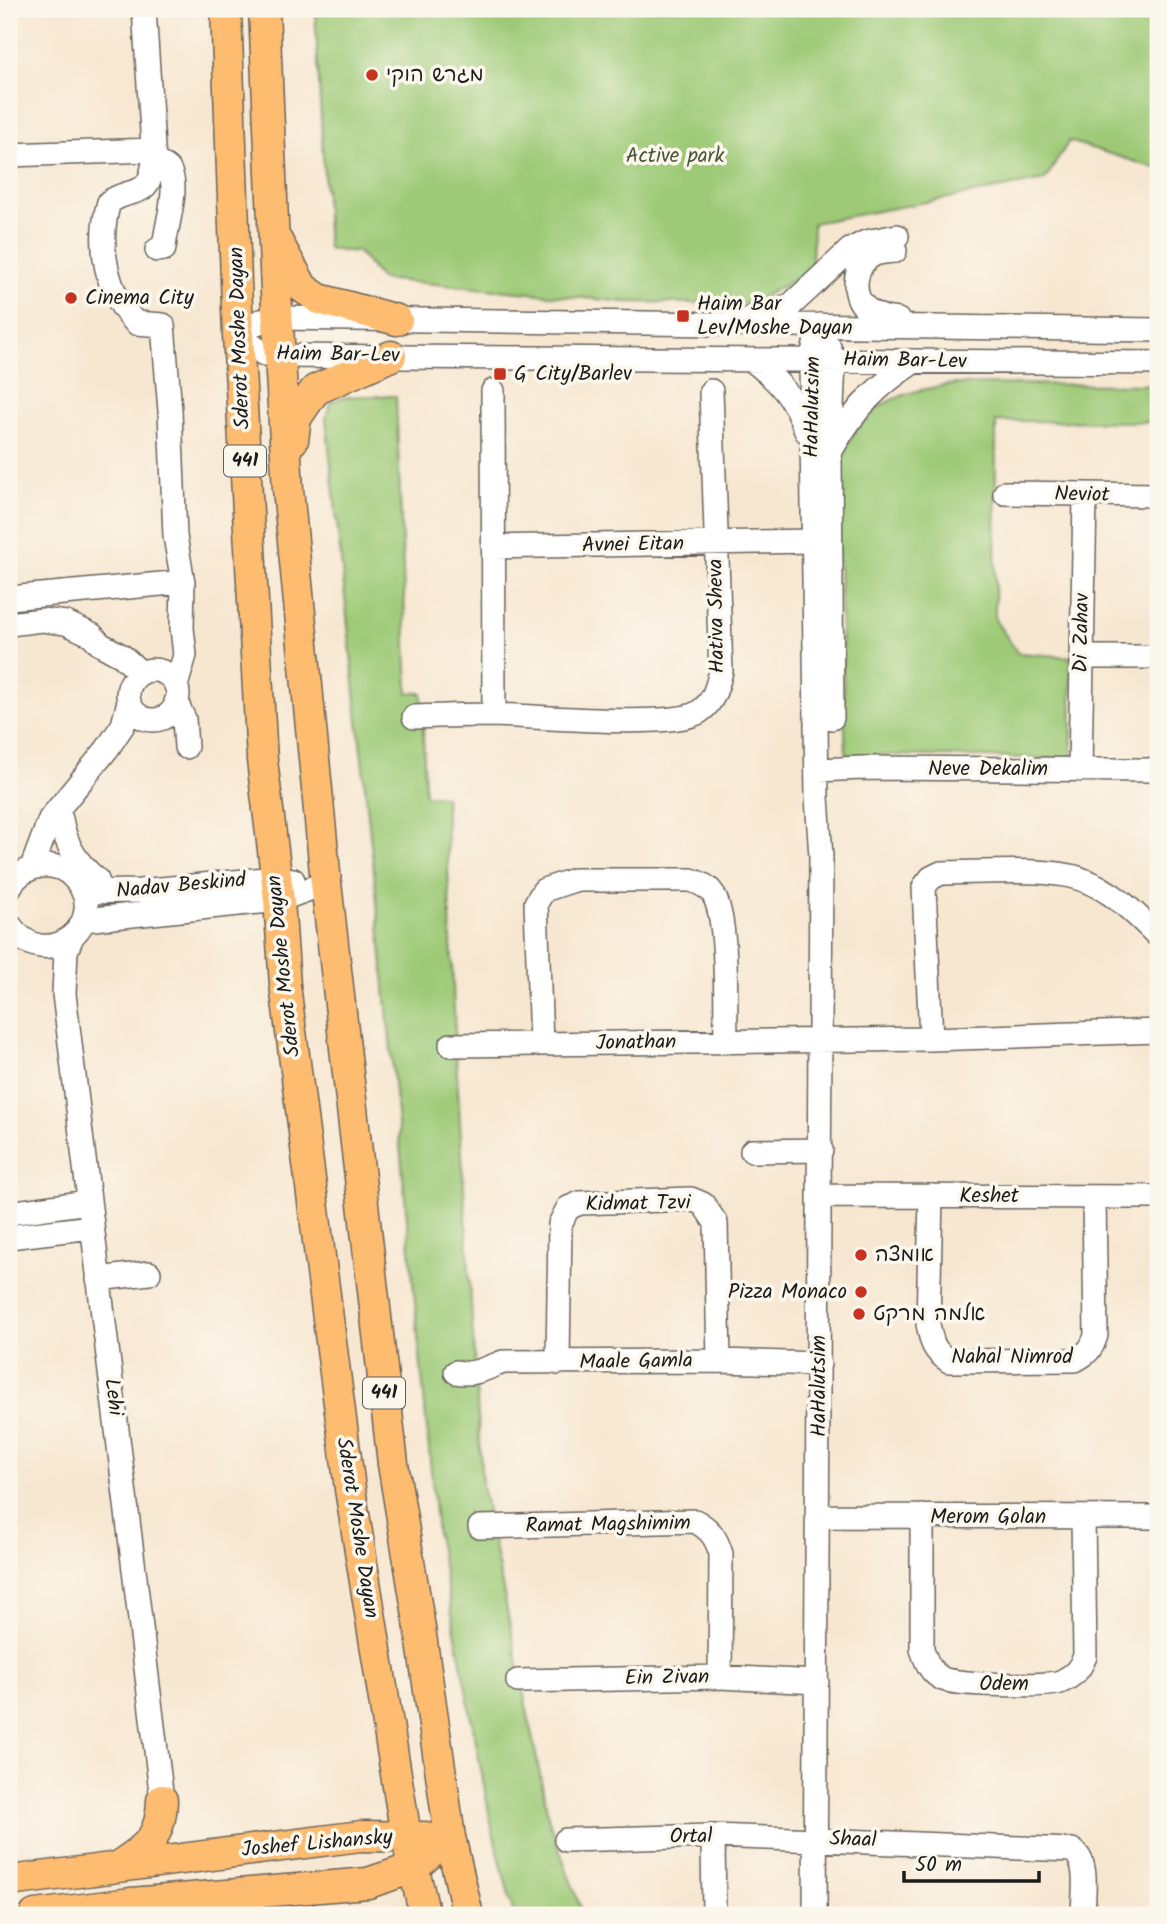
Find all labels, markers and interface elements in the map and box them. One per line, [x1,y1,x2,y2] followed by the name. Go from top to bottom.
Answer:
[386,59,484,92] place label: מגרש הוקי
[364,67,380,83] marker: מגרש הוקי
[626,140,724,173] park label: Active park
[220,246,260,430] street label: Sderot Moshe Dayan
[85,282,194,315] place label: Cinema City
[697,288,853,345] place label: Haim Bar Lev/Moshe Dayan
[63,290,79,306] marker: Cinema City
[675,308,691,324] marker: Haim Bar Lev/Moshe Dayan
[276,337,400,373] street label: Haim Bar-Lev
[843,343,967,379] street label: Haim Bar-Lev
[796,356,830,458] street label: HaHalutsim
[514,358,632,391] place label: G City/Barlev
[492,366,508,382] marker: G City/Barlev
[224,446,266,476] road number: 441
[1054,478,1111,512] street label: Neviot
[582,528,684,562] street label: Avnei Eitan
[700,558,734,674] street label: Hativa Sheva
[1065,593,1099,673] street label: Di Zahav
[928,753,1048,786] street label: Neve Dekalim
[115,864,248,908] street label: Nadav Beskind
[258,874,310,1058] street label: Sderot Moshe Dayan
[595,1026,677,1060] street label: Jonathan
[959,1180,1020,1213] street label: Keshet
[585,1187,692,1221] street label: Kidmat Tzvi
[875,1239,934,1272] place label: אומצה
[853,1247,869,1263] marker: אומצה
[728,1276,847,1309] place label: Pizza Monaco
[853,1284,869,1300] marker: Pizza Monaco
[873,1298,985,1331] place label: אלמה מרקט
[851,1306,867,1322] marker: אלמה מרקט
[803,1335,836,1437] street label: HaHalutsim
[951,1341,1073,1374] street label: Nahal Nimrod
[579,1345,693,1379] street label: Maale Gamla
[94,1377,132,1418] street label: Lehi
[363,1378,405,1408] road number: 441
[326,1435,388,1621] street label: Sderot Moshe Dayan
[930,1501,1046,1534] street label: Merom Golan
[525,1507,691,1543] street label: Ramat Magshimim
[624,1661,710,1695] street label: Ein Zivan
[979,1668,1029,1701] street label: Odem
[669,1820,713,1854] street label: Ortal
[240,1821,394,1867] street label: Joshef Lishansky
[829,1823,877,1857] street label: Shaal
[904,1840,1039,1884] scale bar
[915,1849,962,1882] text: 50 m

